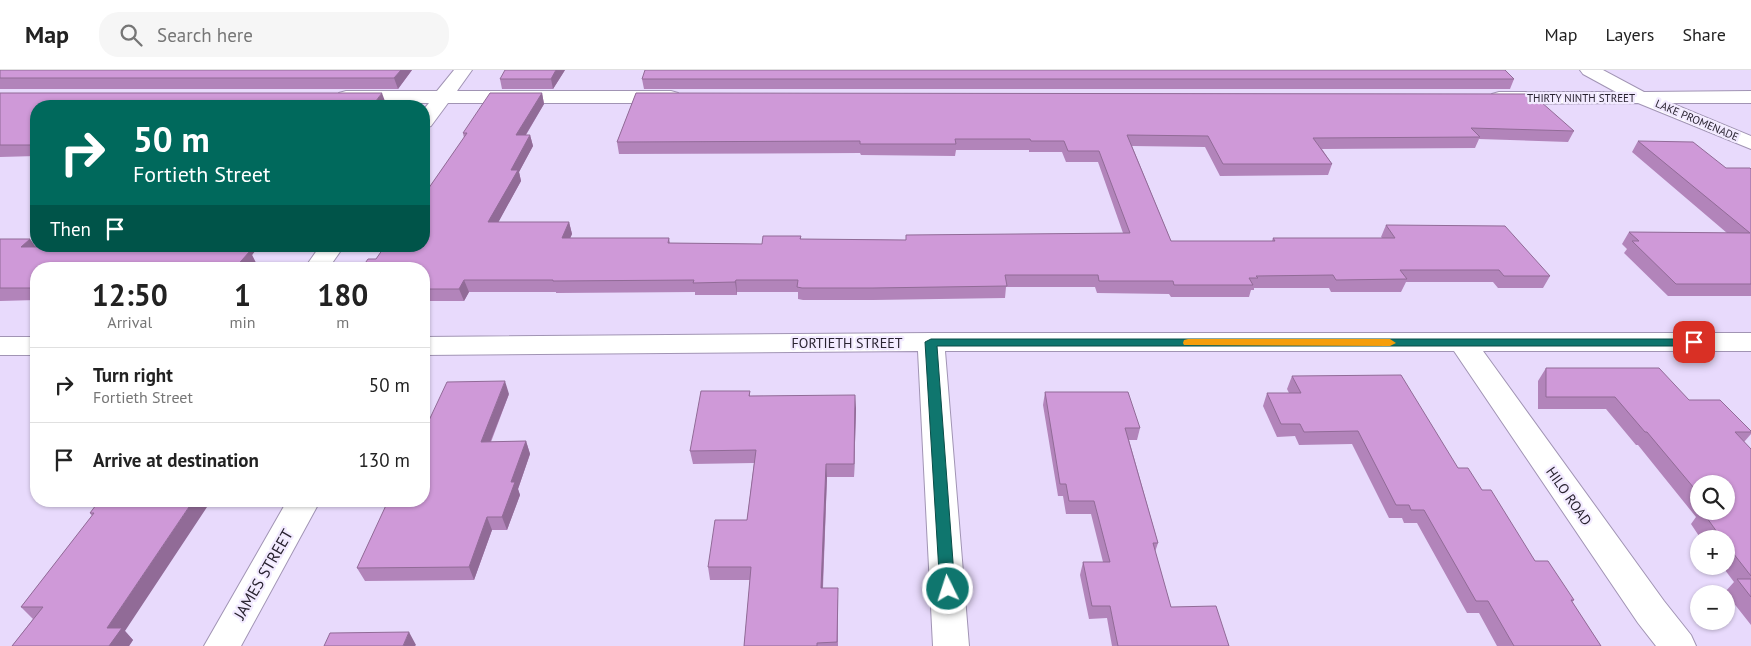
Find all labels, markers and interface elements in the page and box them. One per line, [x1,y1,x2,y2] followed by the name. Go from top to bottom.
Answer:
[99,12,449,57] search box
[25,19,69,50] text: Map
[117,21,145,49] icon: search
[157,23,253,47] text: Search here
[1545,23,1577,46] text: Map
[1605,23,1654,46] text: Layers
[1682,23,1726,46] text: Share
[1527,91,1635,105] street label: THIRTY NINTH STREET
[1653,96,1741,144] street label: LAKE PROMENADE
[133,116,210,162] text: 50 m
[50,120,115,185] icon: right
[133,160,270,188] text: Fortieth Street
[101,215,129,243] icon: arrive
[50,217,91,241] text: Then
[92,275,168,314] text: 12:50
[234,275,251,314] text: 1
[317,275,368,314] text: 180
[107,312,152,332] text: Arrival
[230,312,256,332] text: min
[336,312,349,332] text: m
[1673,321,1715,363] pin
[1680,328,1708,356] icon: arrive
[792,334,903,352] street label: FORTIETH STREET
[93,363,173,387] text: Turn right
[50,371,78,399] icon: right
[369,373,410,397] text: 50 m
[93,387,193,407] text: Fortieth Street
[50,446,78,474] icon: arrive
[93,448,259,472] text: Arrive at destination
[358,448,410,472] text: 130 m
[1542,463,1596,529] street label: HILO ROAD
[1690,475,1735,630] map controls
[1690,475,1735,520] button: search
[229,525,297,624] street label: JAMES STREET
[1690,530,1735,575] button: +
[921,562,973,614] position arrow
[1690,585,1735,630] button: −

